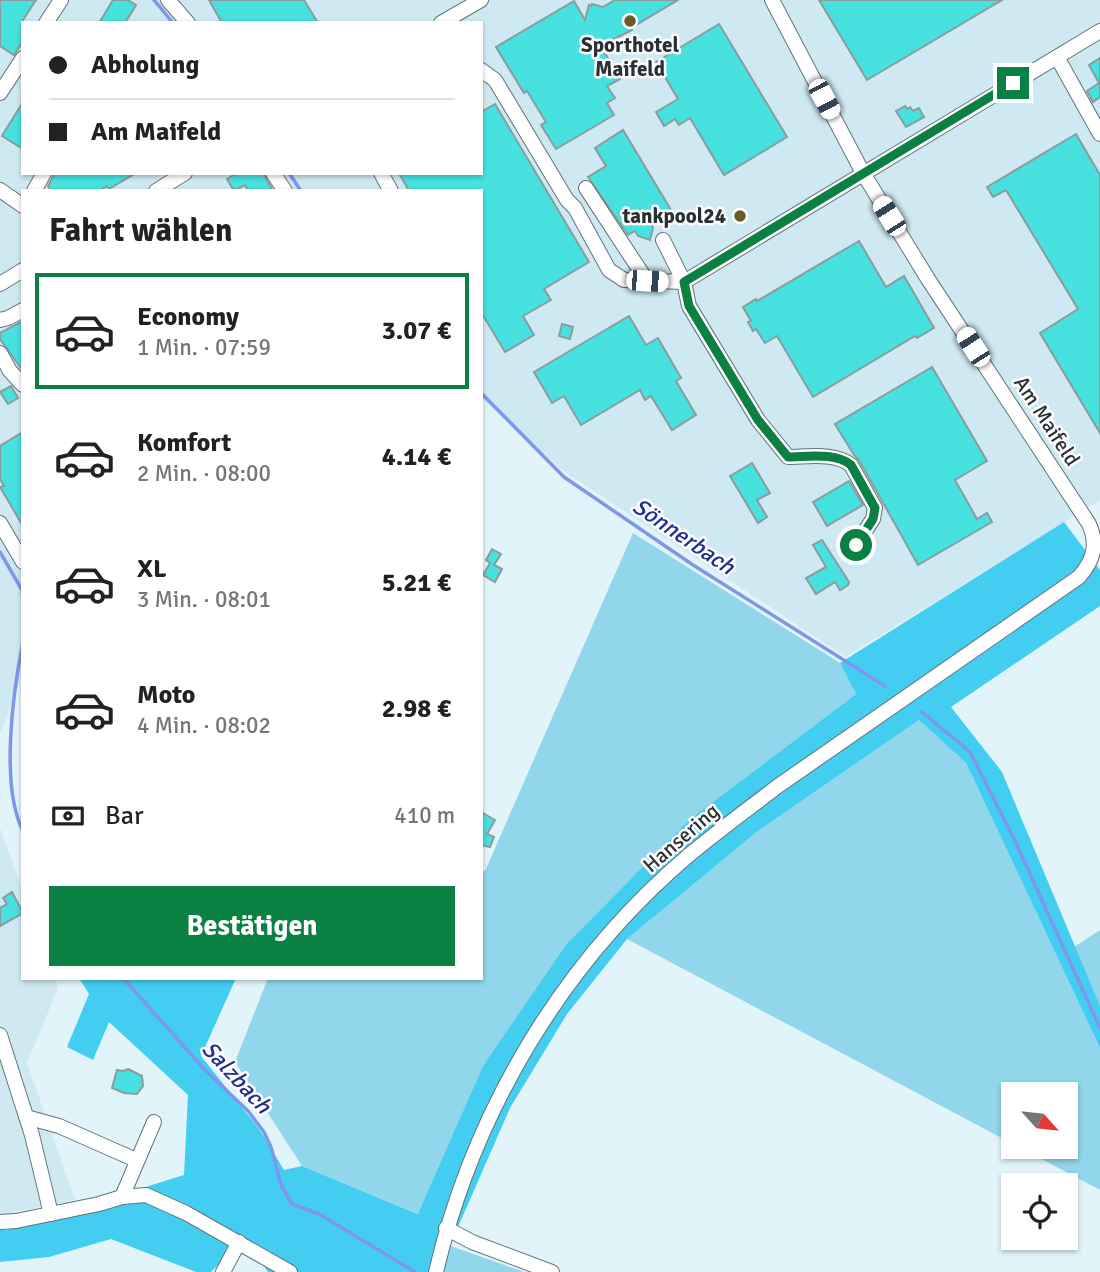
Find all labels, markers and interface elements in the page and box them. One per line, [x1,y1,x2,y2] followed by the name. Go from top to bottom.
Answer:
[622,13,638,29] marker: Sporthotel Maifeld
[581,32,679,82] place label: Sporthotel Maifeld
[91,49,199,81] text: Abholung
[997,67,1029,99] route end
[805,76,844,122] car
[91,116,221,148] text: Am Maifeld
[869,193,910,239] car
[621,203,726,229] place label: tankpool24
[732,208,748,224] marker: tankpool24
[49,211,233,250] text: Fahrt wählen
[626,269,669,293] car
[53,300,116,363] icon: car
[137,301,239,333] text: Economy
[382,315,451,347] text: 3.07 €
[953,324,994,370] car
[137,333,271,362] text: 1 Min. · 07:59
[1008,371,1086,471] street label: Am Maifeld
[53,426,116,489] icon: car
[137,427,231,459] text: Komfort
[382,441,451,473] text: 4.14 €
[137,459,271,488] text: 2 Min. · 08:00
[627,492,741,582] water label: Sönnerbach
[840,529,872,561] route start
[53,552,116,615] icon: car
[137,553,167,585] text: XL
[382,567,451,599] text: 5.21 €
[137,585,271,614] text: 3 Min. · 08:01
[53,678,116,741] icon: car
[137,679,195,711] text: Moto
[382,693,451,725] text: 2.98 €
[137,711,271,740] text: 4 Min. · 08:02
[49,797,87,835] icon: cash
[638,798,724,878] street label: Hansering
[105,800,143,832] text: Bar
[394,801,455,830] text: 410 m
[49,886,455,966] button: Bestätigen
[196,1035,279,1121] water label: Salzbach
[1001,1082,1078,1158] north arrow
[1001,1082,1078,1250] map controls
[1001,1173,1078,1250] button: locate

